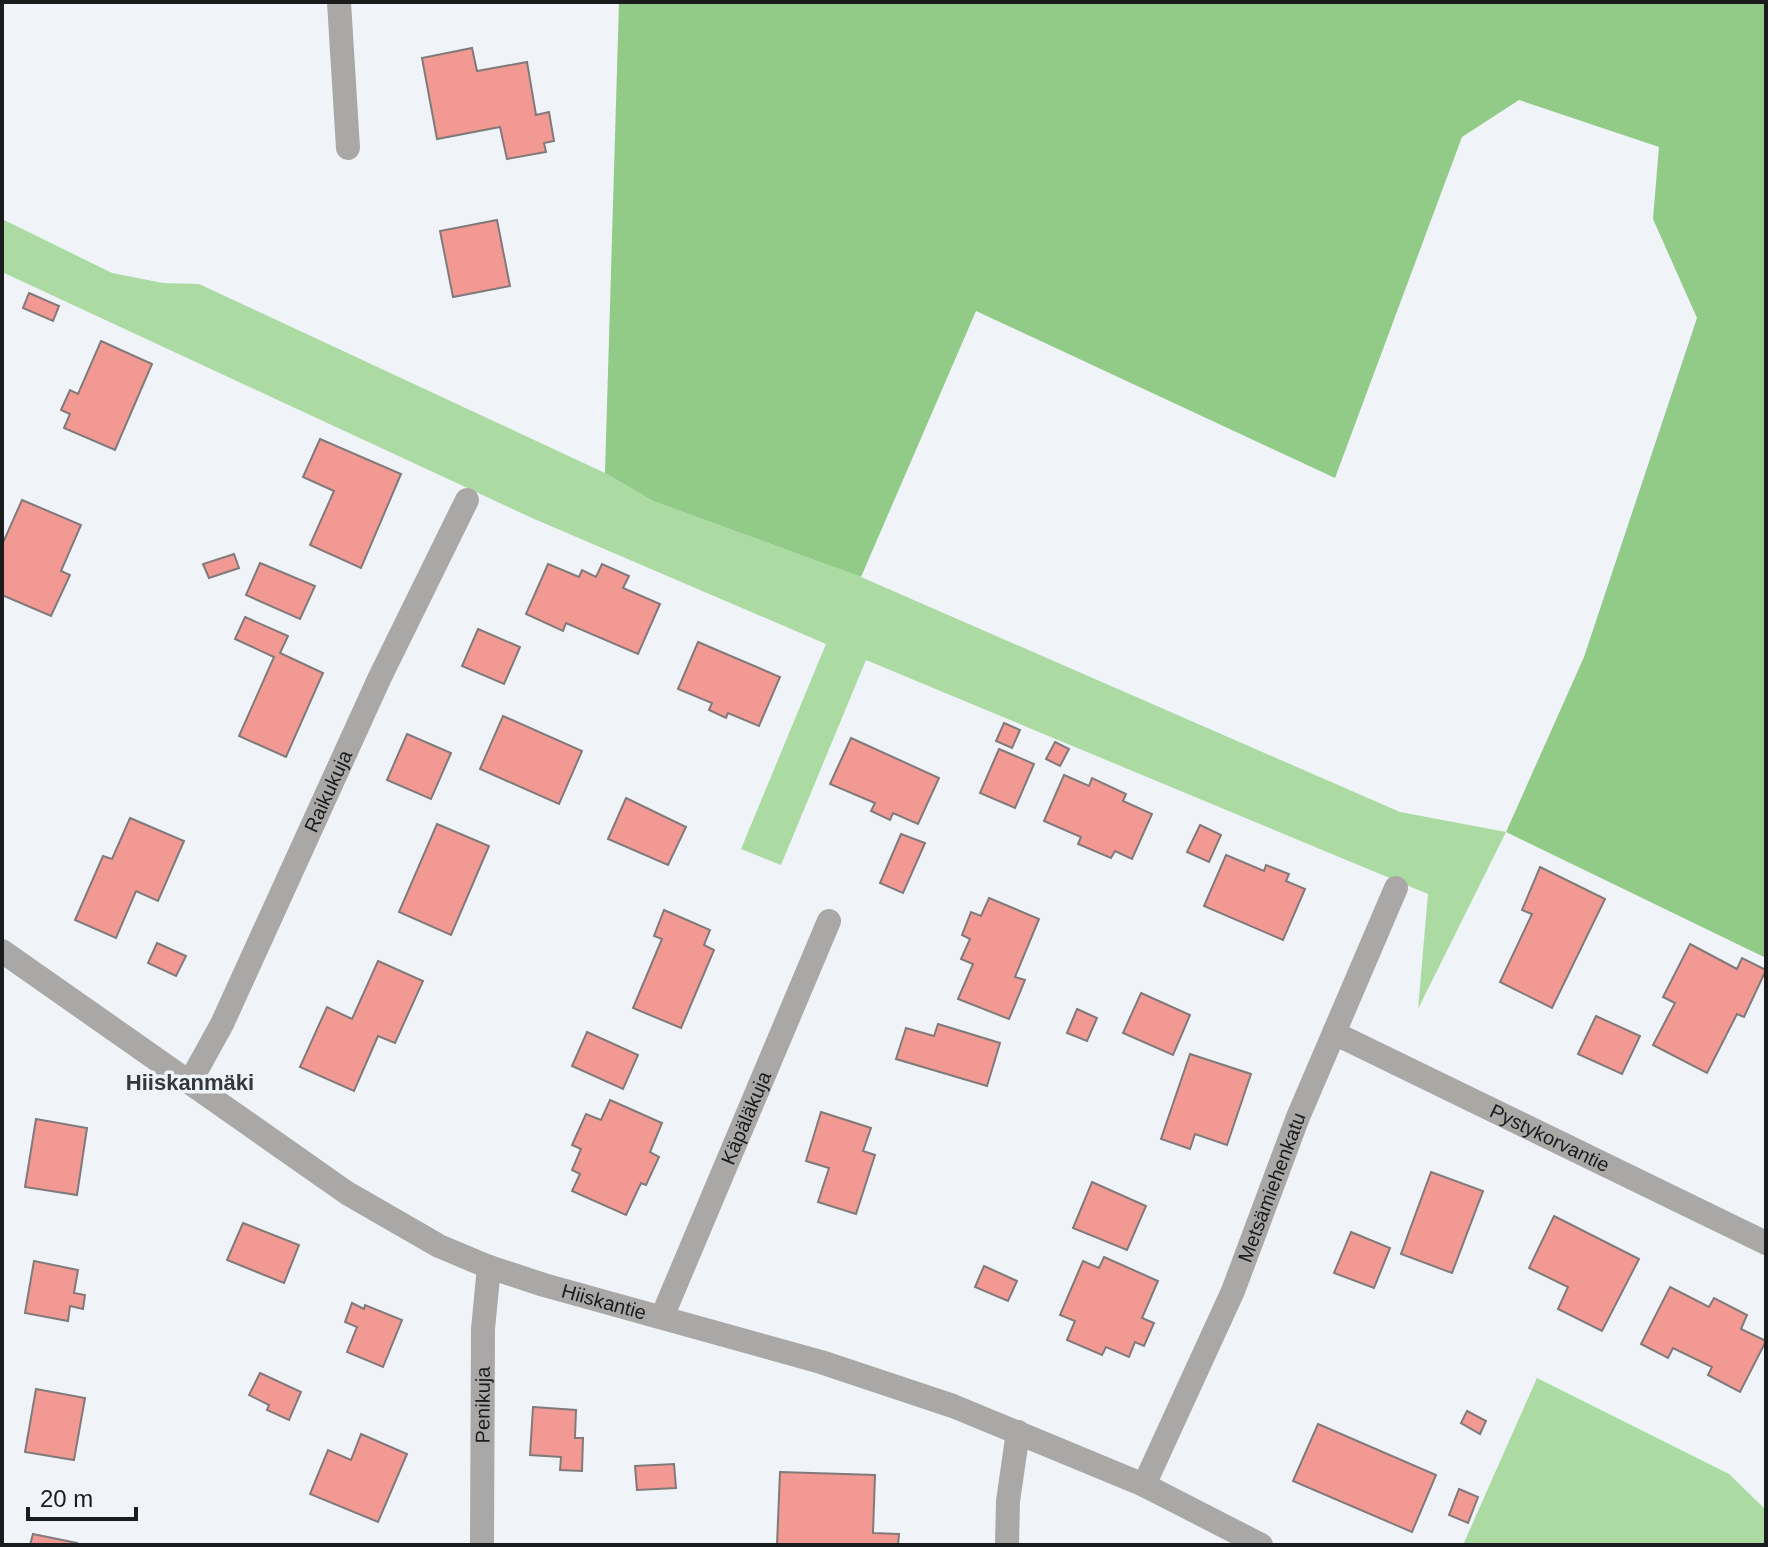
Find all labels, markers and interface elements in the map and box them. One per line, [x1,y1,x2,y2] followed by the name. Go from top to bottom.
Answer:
[300,746,357,836] street label: Raikukuja
[717,1067,776,1168] street label: Käpäläkuja
[126,1070,254,1095] district label: Hiiskanmäki
[1487,1100,1613,1176] street label: Pystykorvantie
[1234,1110,1310,1265] street label: Metsämiehenkatu
[559,1279,649,1324] street label: Hiiskantie
[471,1366,494,1443] street label: Penikuja
[28,1471,136,1521] scale bar
[40,1485,93,1512] text: 20 m

